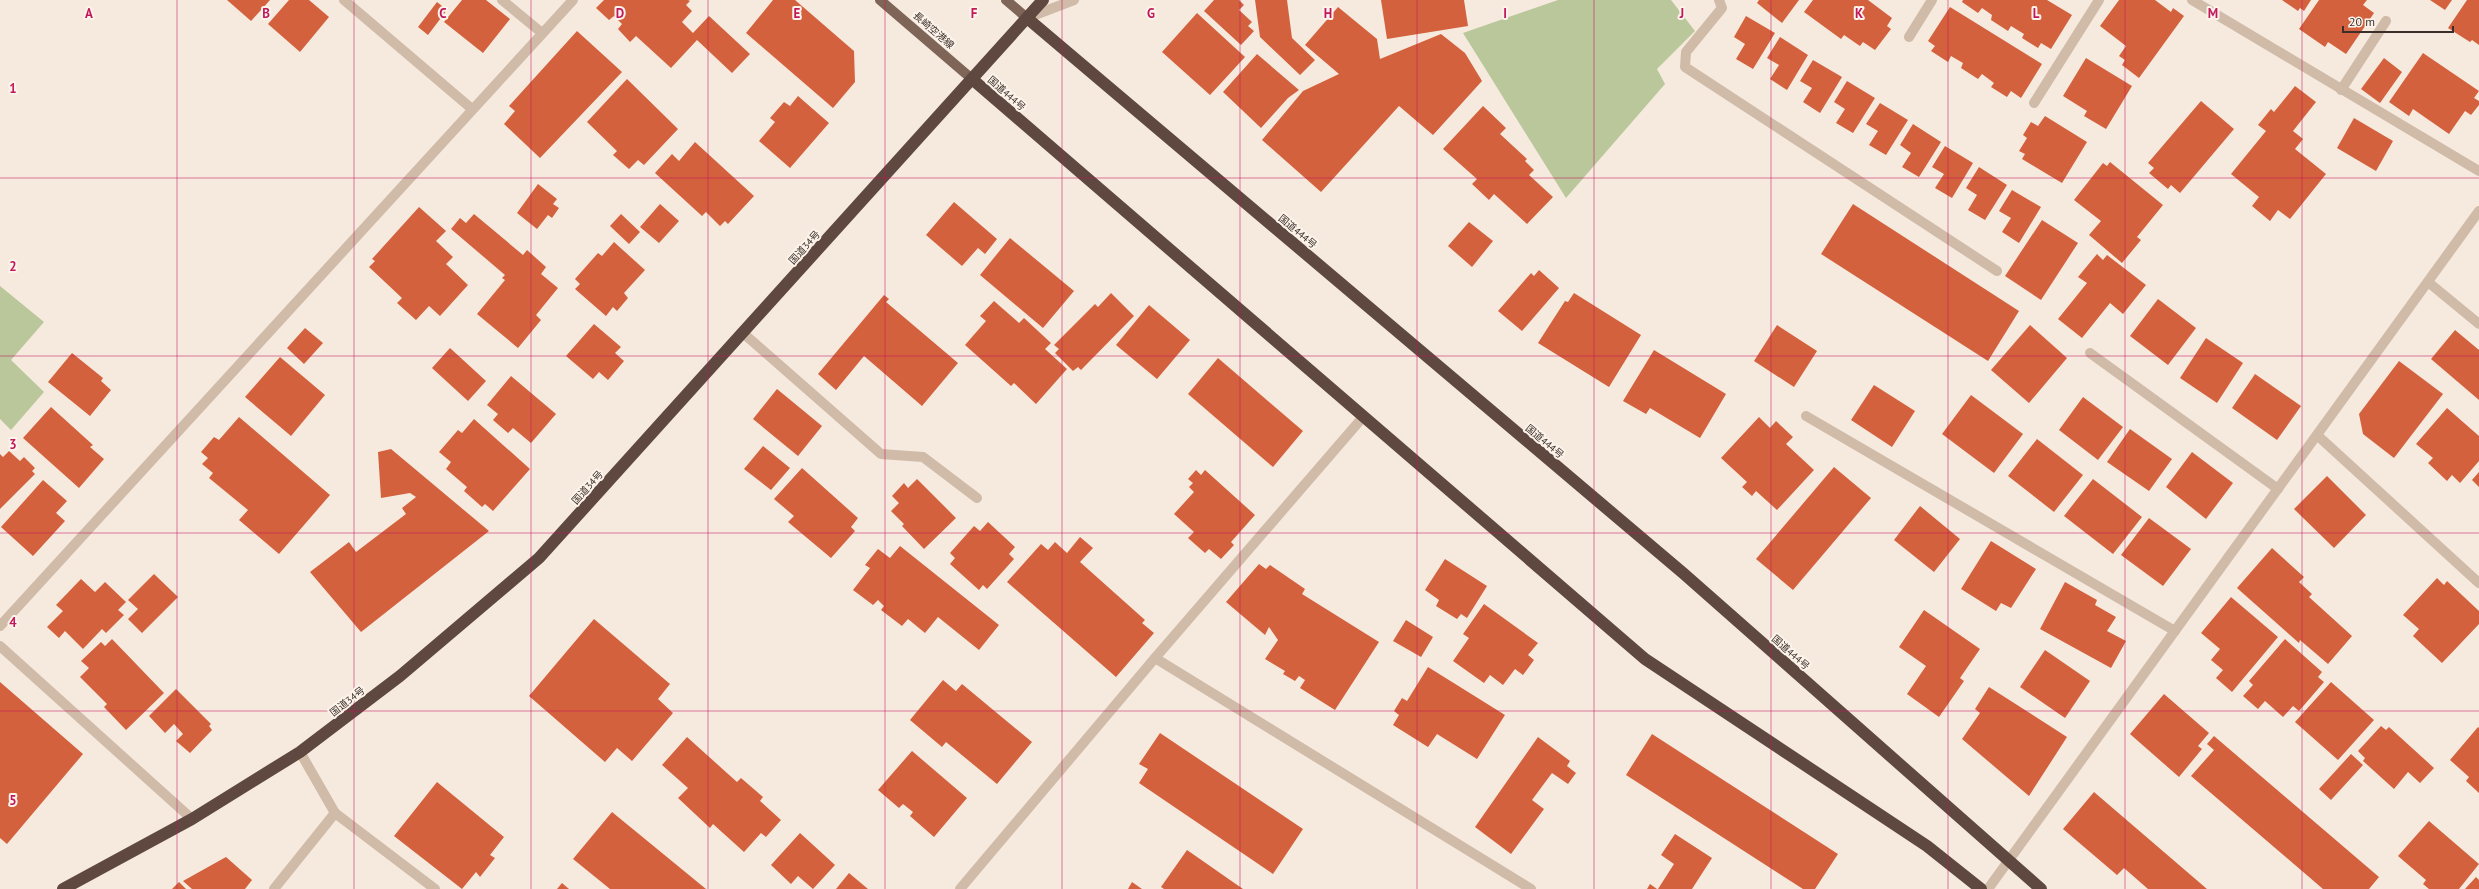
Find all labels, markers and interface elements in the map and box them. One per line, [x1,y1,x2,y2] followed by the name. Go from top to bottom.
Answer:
[85,5,93,22] text: A
[262,5,270,22] text: B
[439,5,447,22] text: C
[616,5,624,22] text: D
[794,5,801,22] text: E
[971,5,978,22] text: F
[1147,5,1155,22] text: G
[1324,5,1332,22] text: H
[1503,5,1507,22] text: I
[1679,5,1684,22] text: J
[1855,5,1863,22] text: K
[2033,5,2040,22] text: L
[2208,5,2218,22] text: M
[2343,8,2453,34] scale bar
[911,9,957,52] street label: 長崎空港線
[2349,14,2375,29] text: 20 m
[985,73,1028,113] street label: 国道444号
[9,80,17,97] text: 1
[1276,212,1320,251] street label: 国道444号
[786,228,823,267] street label: 国道34号
[9,258,17,275] text: 2
[1523,422,1567,461] street label: 国道444号
[9,436,17,453] text: 3
[569,468,606,507] street label: 国道34号
[9,614,17,631] text: 4
[1769,632,1812,672] street label: 国道444号
[327,684,367,719] street label: 国道34号
[9,792,17,809] text: 5

